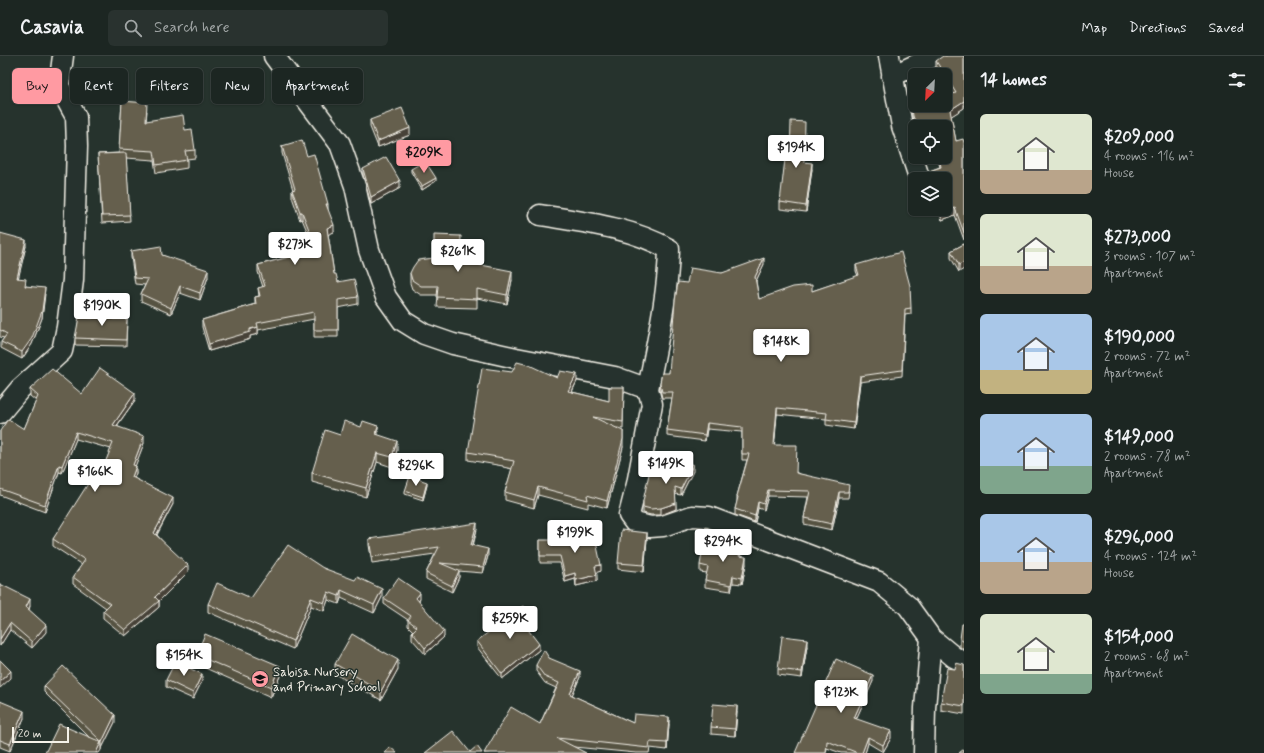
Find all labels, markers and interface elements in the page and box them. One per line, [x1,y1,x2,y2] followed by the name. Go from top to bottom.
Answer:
[108,10,388,46] search box
[20,15,84,40] text: Casavia
[122,17,144,39] icon: search
[154,18,229,38] text: Search here
[1081,19,1107,37] text: Map
[1129,19,1187,37] text: Directions
[1209,19,1244,37] text: Saved
[12,68,62,104] chip: Buy
[70,68,128,104] chip: Rent
[136,68,203,104] chip: Filters
[211,68,264,104] chip: New
[272,68,363,104] chip: Apartment
[908,68,952,112] north arrow
[908,68,952,216] map controls
[980,69,1047,91] text: 14 homes
[1226,69,1248,91] icon: filters
[908,120,952,164] button: locate
[1104,126,1174,148] text: $209,000
[1012,130,1060,178] icon: home
[768,135,824,169] pin: $194K
[777,139,815,156] text: $194K
[396,140,452,174] pin: $209K
[405,144,443,161] text: $209K
[1104,148,1194,165] text: 4 rooms · 116 m²
[1104,165,1135,182] text: House
[908,172,952,216] button: layers
[1104,226,1171,248] text: $273,000
[1012,230,1060,278] icon: home
[267,232,323,266] pin: $273K
[277,236,313,253] text: $273K
[430,239,486,273] pin: $261K
[440,243,476,260] text: $261K
[1104,248,1196,265] text: 3 rooms · 107 m²
[1104,265,1163,282] text: Apartment
[74,293,130,327] pin: $190K
[83,297,121,314] text: $190K
[1104,326,1175,348] text: $190,000
[753,329,809,363] pin: $148K
[1012,330,1060,378] icon: home
[762,333,800,350] text: $148K
[1104,348,1190,365] text: 2 rooms · 72 m²
[1104,365,1163,382] text: Apartment
[1104,426,1174,448] text: $149,000
[1012,430,1060,478] icon: home
[1104,448,1191,465] text: 2 rooms · 78 m²
[638,451,694,485] pin: $149K
[388,453,444,487] pin: $296K
[647,455,685,472] text: $149K
[397,457,435,474] text: $296K
[67,459,123,493] pin: $166K
[77,463,113,480] text: $166K
[1104,465,1163,482] text: Apartment
[547,520,603,554] pin: $199K
[556,524,594,541] text: $199K
[1104,526,1174,548] text: $296,000
[695,529,751,563] pin: $294K
[1012,530,1060,578] icon: home
[704,533,742,550] text: $294K
[1104,548,1197,565] text: 4 rooms · 124 m²
[1104,565,1135,582] text: House
[482,606,538,640] pin: $259K
[492,610,528,627] text: $259K
[1104,626,1174,648] text: $154,000
[1012,630,1060,678] icon: home
[156,643,212,677] pin: $154K
[165,647,203,664] text: $154K
[1104,648,1189,665] text: 2 rooms · 68 m²
[273,664,380,696] place label: Sabisa Nursery and Primary School
[1104,665,1163,682] text: Apartment
[250,669,270,689] school or university icon: Sabisa Nursery and Primary School
[813,680,869,714] pin: $123K
[824,684,858,701] text: $123K
[12,725,69,744] scale bar
[18,727,41,741] text: 20 m

